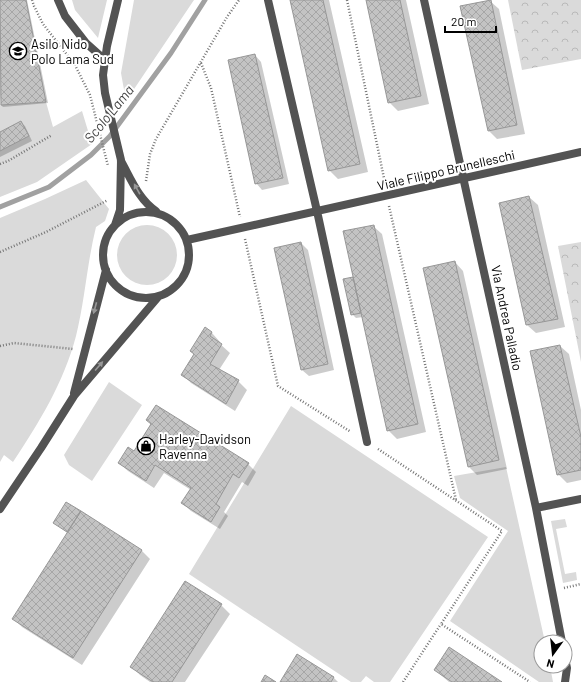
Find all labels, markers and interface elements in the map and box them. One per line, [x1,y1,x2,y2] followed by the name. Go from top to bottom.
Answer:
[445,8,496,34] scale bar
[451,14,477,28] text: 20 m
[31,36,114,67] place label: Asilo Nido Polo Lama Sud
[8,41,28,61] school or university icon: Asilo Nido Polo Lama Sud
[80,81,137,146] water label: Scolo Lama
[376,146,516,194] street label: Viale Filippo Brunelleschi
[134,183,140,195] one-way arrow
[488,264,526,372] street label: Via Andrea Palladio
[92,301,98,314] one-way arrow
[95,361,104,372] one-way arrow
[159,431,251,462] place label: Harley-Davidson Ravenna
[136,436,156,456] shop icon: Harley-Davidson Ravenna
[533,634,573,674] north arrow
[545,657,556,671] text: N

